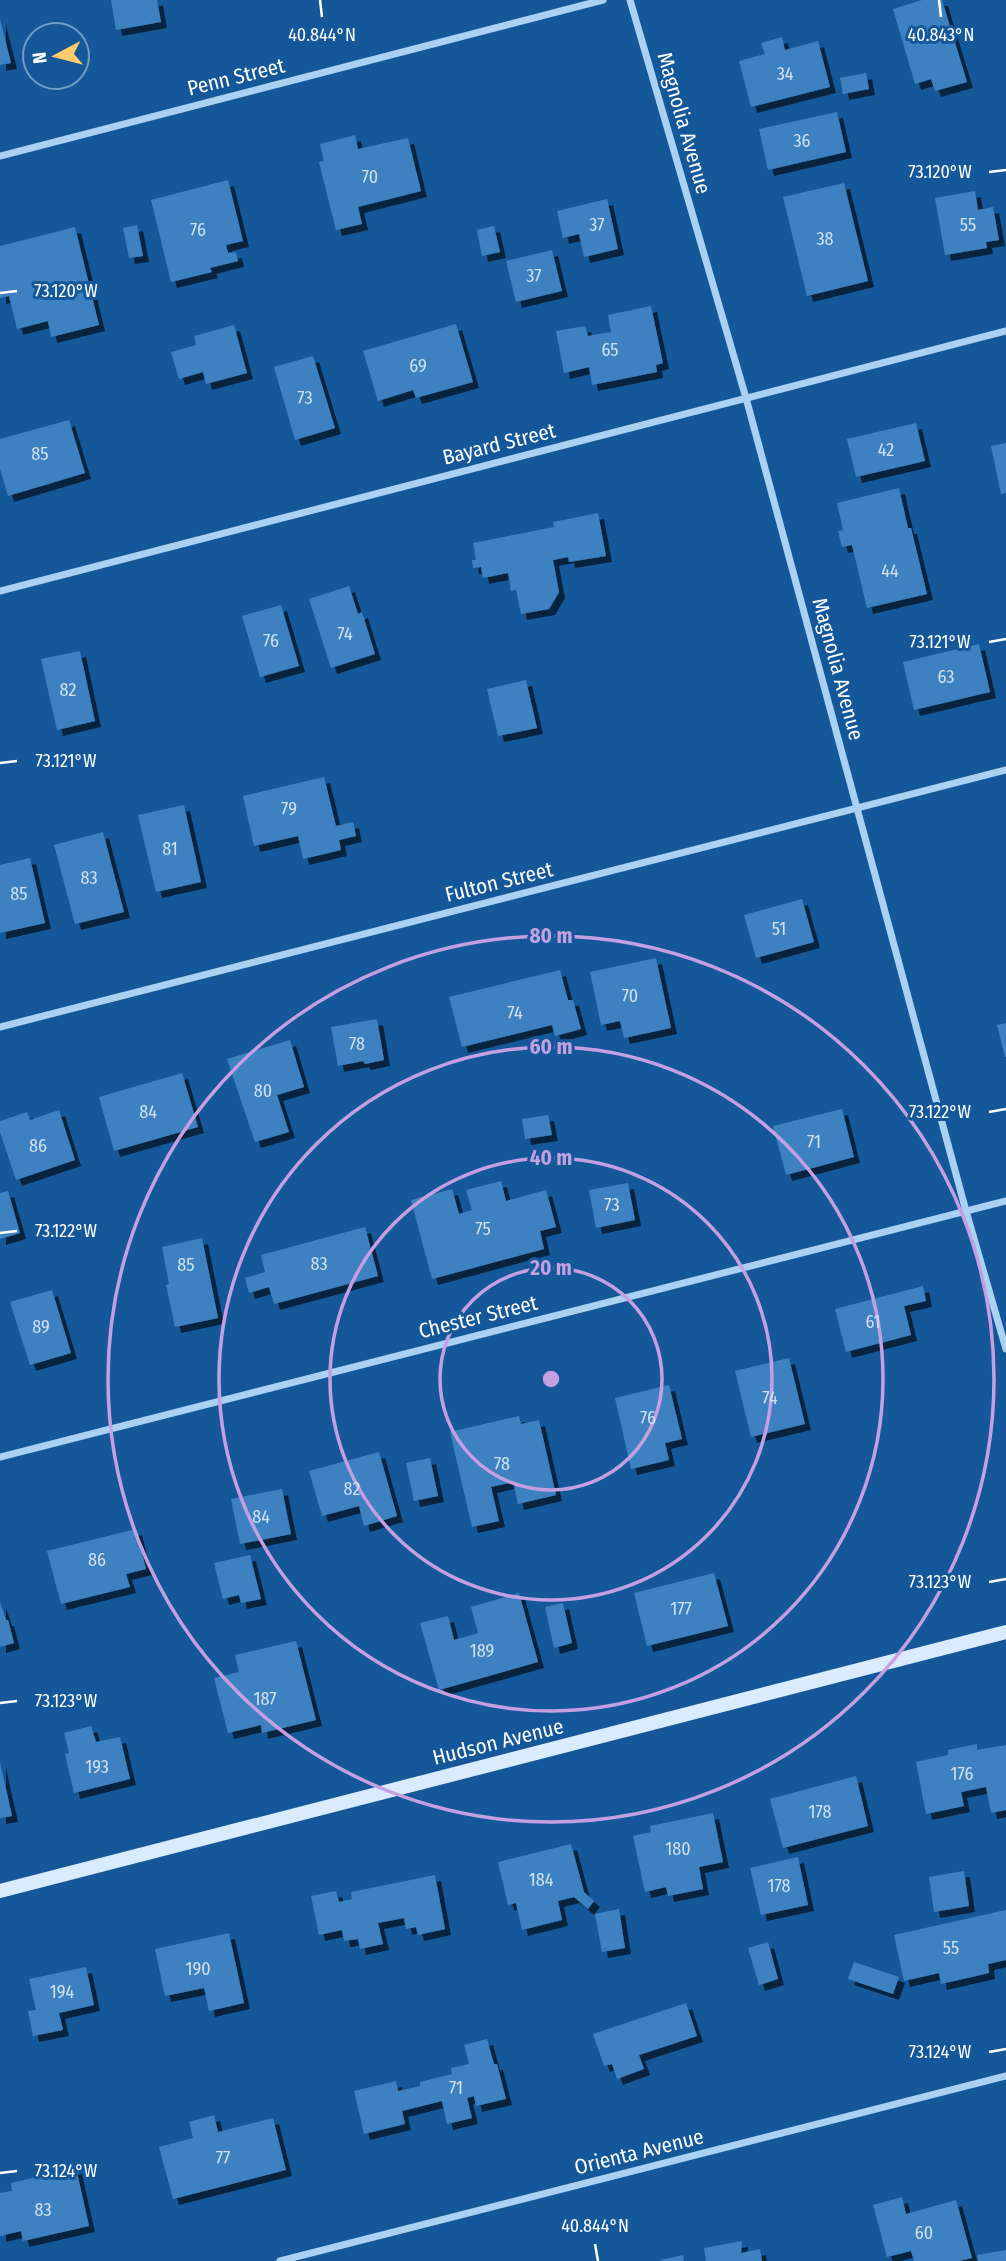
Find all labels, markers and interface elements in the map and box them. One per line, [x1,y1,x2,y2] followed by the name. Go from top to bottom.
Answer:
[21,21,91,91] north arrow
[288,24,356,46] text: 40.844°N
[908,24,974,46] text: 40.843°N
[651,49,717,197] street label: Magnolia Avenue
[28,51,52,65] text: N
[185,52,288,102] street label: Penn Street
[777,63,794,85] house number: 34
[793,130,811,152] house number: 36
[908,161,972,183] text: 73.120°W
[362,166,378,188] house number: 70
[589,214,605,236] house number: 37
[960,214,976,236] house number: 55
[190,219,206,241] house number: 76
[816,228,834,250] house number: 38
[526,265,542,287] house number: 37
[34,280,98,302] text: 73.120°W
[601,339,619,361] house number: 65
[409,355,427,377] house number: 69
[297,387,313,409] house number: 73
[440,417,558,471] street label: Bayard Street
[878,439,894,461] house number: 42
[31,443,49,465] house number: 85
[881,560,899,582] house number: 44
[807,595,869,743] street label: Magnolia Avenue
[337,623,353,645] house number: 74
[263,630,279,652] house number: 76
[910,631,971,653] text: 73.121°W
[938,666,954,688] house number: 63
[60,679,76,701] house number: 82
[36,750,97,772] text: 73.121°W
[281,798,297,820] house number: 79
[162,838,178,860] house number: 81
[442,856,556,908] street label: Fulton Street
[80,867,98,889] house number: 83
[10,883,28,905] house number: 85
[772,918,786,940] house number: 51
[530,923,572,949] text: 80 m
[622,985,638,1007] house number: 70
[507,1002,523,1024] house number: 74
[349,1033,365,1055] house number: 78
[530,1034,572,1060] text: 60 m
[254,1080,272,1102] house number: 80
[139,1101,157,1123] house number: 84
[909,1101,972,1123] text: 73.122°W
[807,1131,821,1153] house number: 71
[29,1135,47,1157] house number: 86
[530,1145,572,1171] text: 40 m
[604,1194,620,1216] house number: 73
[475,1218,491,1240] house number: 75
[35,1220,98,1242] text: 73.122°W
[310,1253,328,1275] house number: 83
[177,1254,195,1276] house number: 85
[529,1255,572,1281] text: 20 m
[416,1290,540,1344] street label: Chester Street
[865,1311,881,1333] house number: 61
[32,1316,50,1338] house number: 89
[539,1367,563,1391] centre of rings
[762,1387,778,1409] house number: 74
[640,1407,656,1429] house number: 76
[494,1453,510,1475] house number: 78
[344,1478,360,1500] house number: 82
[252,1506,270,1528] house number: 84
[88,1549,106,1571] house number: 86
[909,1571,972,1593] text: 73.123°W
[670,1598,692,1620] house number: 177
[470,1640,494,1662] house number: 189
[253,1688,277,1710] house number: 187
[35,1690,98,1712] text: 73.123°W
[430,1713,566,1771] street label: Hudson Avenue
[85,1756,109,1778] house number: 193
[951,1763,973,1785] house number: 176
[809,1801,831,1823] house number: 178
[665,1838,691,1860] house number: 180
[529,1869,554,1891] house number: 184
[768,1875,790,1897] house number: 178
[943,1937,959,1959] house number: 55
[185,1958,211,1980] house number: 190
[50,1981,74,2003] house number: 194
[909,2041,972,2063] text: 73.124°W
[449,2077,463,2099] house number: 71
[572,2123,706,2181] street label: Orienta Avenue
[216,2147,230,2169] house number: 77
[35,2160,98,2182] text: 73.124°W
[34,2199,52,2221] house number: 83
[561,2215,629,2237] text: 40.844°N
[915,2222,933,2244] house number: 60

